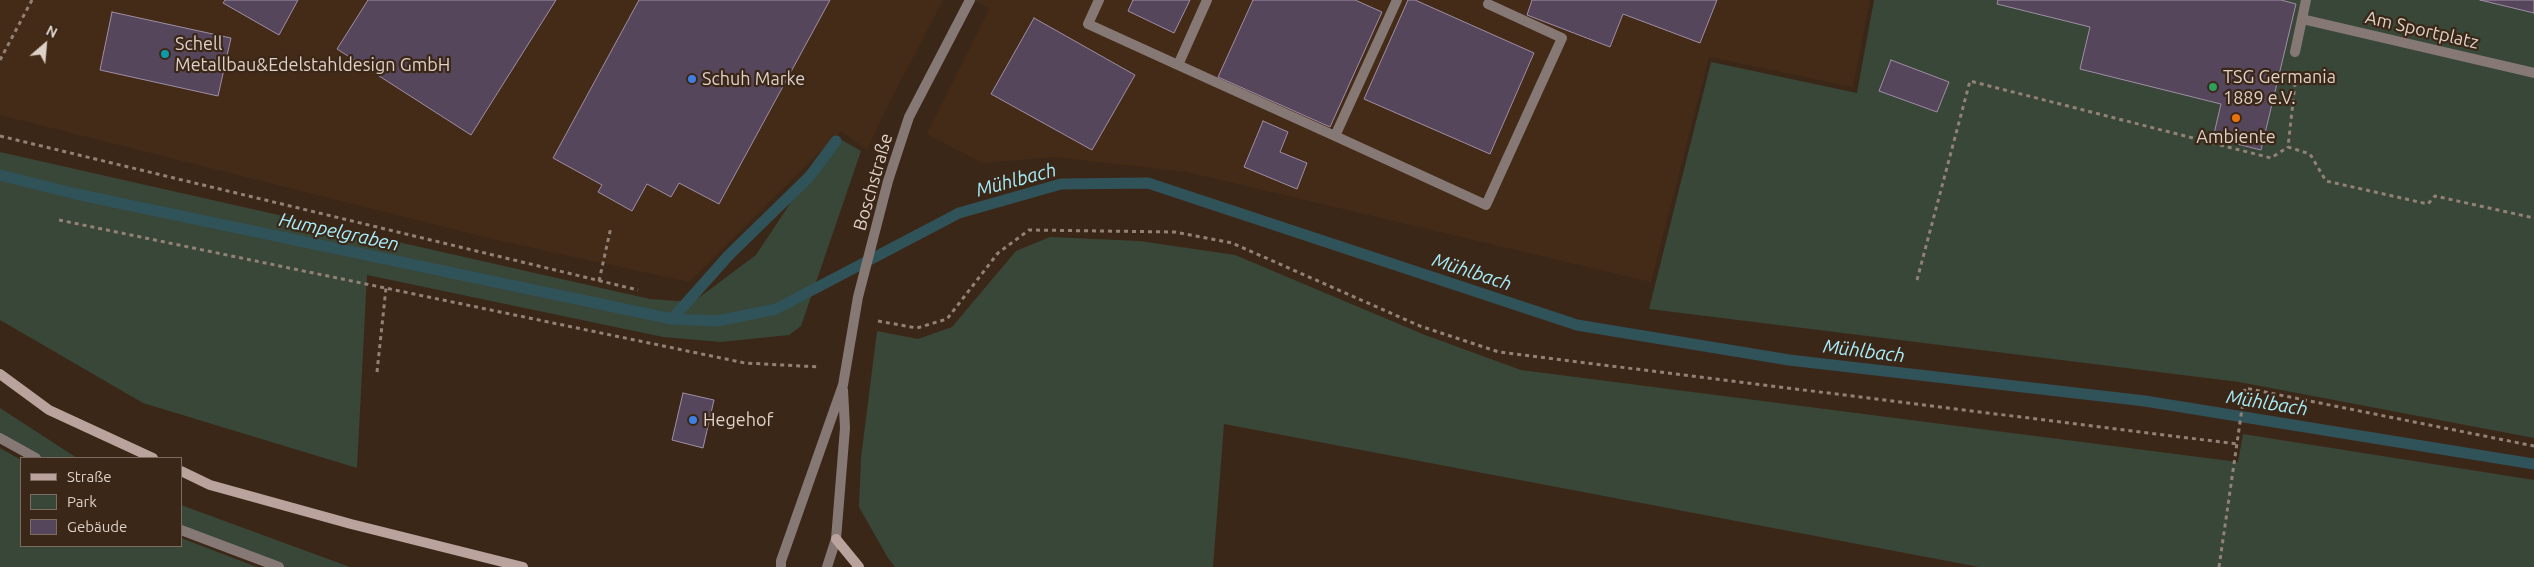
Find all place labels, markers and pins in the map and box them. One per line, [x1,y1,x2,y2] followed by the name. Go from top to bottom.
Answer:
[175,33,450,76] place label: Schell Metallbau&Edelstahldesign GmbH
[159,48,171,60] marker: Schell Metallbau&Edelstahldesign GmbH
[2223,66,2336,108] place label: TSG Germania 1889 e.V.
[702,68,805,90] place label: Schuh Marke
[686,73,698,85] marker: Schuh Marke
[2207,81,2219,93] marker: TSG Germania 1889 e.V.
[2230,112,2242,124] marker: Ambiente
[2196,126,2276,148] place label: Ambiente
[703,409,773,431] place label: Hegehof
[687,414,699,426] marker: Hegehof

